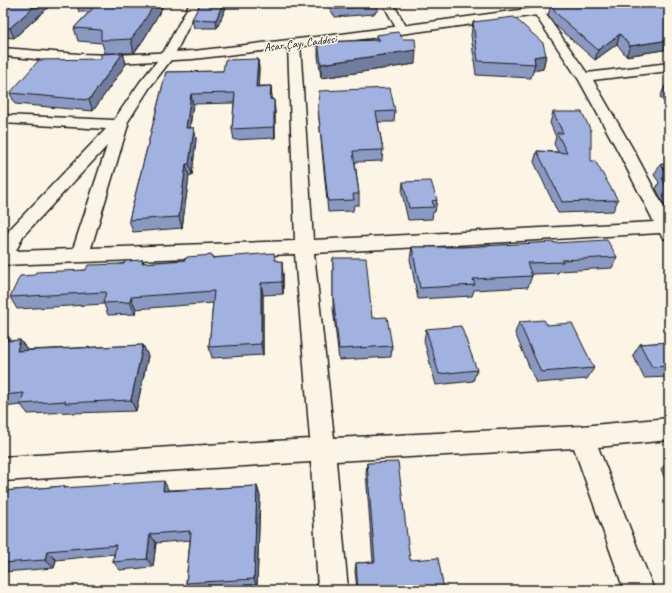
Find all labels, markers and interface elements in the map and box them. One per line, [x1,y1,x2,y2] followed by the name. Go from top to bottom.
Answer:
[263,30,339,55] street label: Asar Çayı Caddesi

